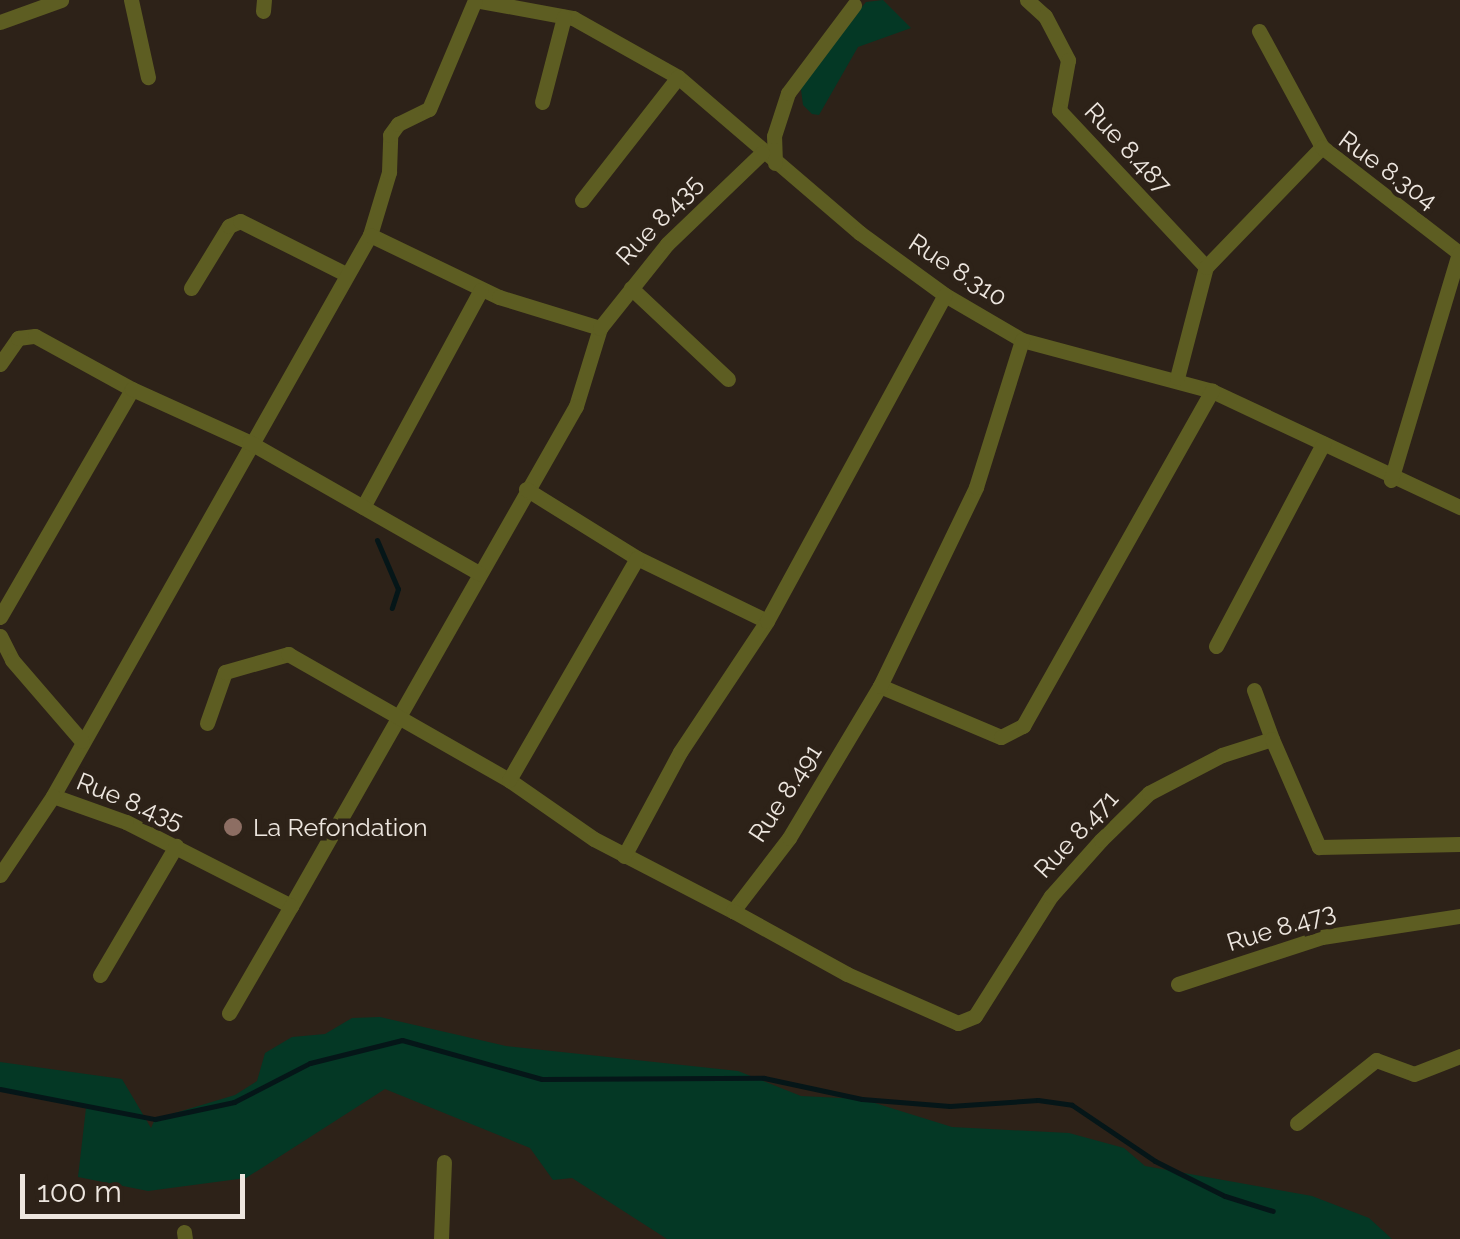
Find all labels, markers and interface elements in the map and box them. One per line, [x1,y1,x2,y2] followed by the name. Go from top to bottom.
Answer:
[1078,96,1178,200] street label: Rue 8.487
[1333,124,1443,216] street label: Rue 8.304
[610,169,708,271] street label: Rue 8.435
[903,227,1013,313] street label: Rue 8.310
[742,738,828,848] street label: Rue 8.491
[72,766,188,836] street label: Rue 8.435
[1028,784,1124,884] street label: Rue 8.471
[253,812,428,842] place label: La Refondation
[222,816,244,838] marker: La Refondation
[1223,896,1339,958] street label: Rue 8.473
[25,1154,250,1216] scale bar
[37,1174,122,1209] text: 100 m

